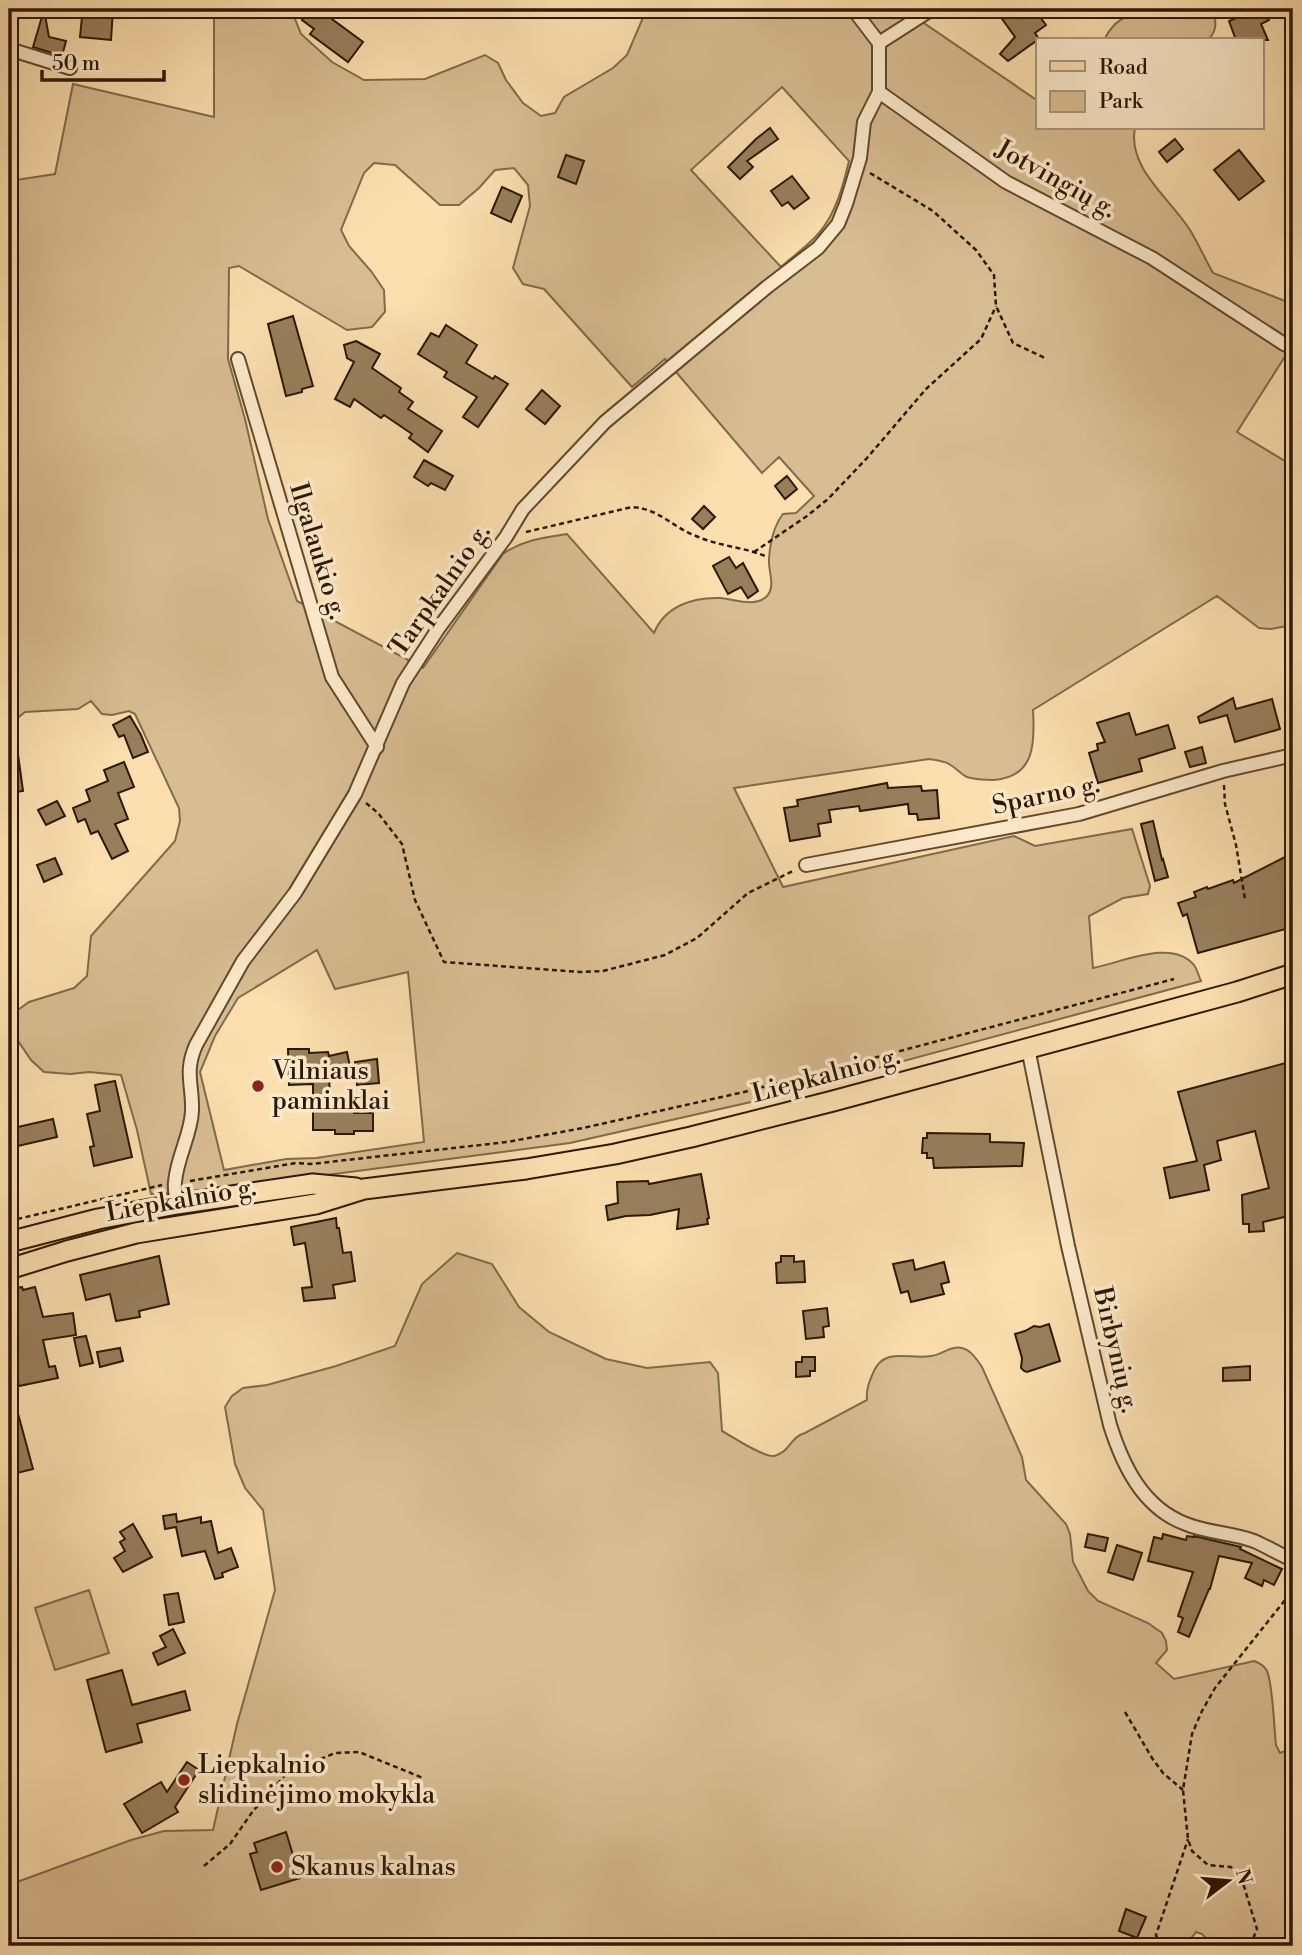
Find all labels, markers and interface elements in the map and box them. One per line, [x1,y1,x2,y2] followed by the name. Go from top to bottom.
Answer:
[42,38,164,82] scale bar
[1036,38,1264,130] legend
[52,51,100,77] text: 50 m
[1099,55,1148,81] text: Road
[1099,89,1144,115] text: Park
[989,132,1122,225] street label: Jotvingių g.
[282,479,354,623] street label: Ilgalaukio g.
[382,517,498,663] street label: Tarpkalnio g.
[989,768,1103,822] street label: Sparno g.
[748,1040,904,1110] street label: Liepkalnio g.
[271,1055,390,1117] place label: Vilniaus paminklai
[250,1078,266,1094] marker: Vilniaus paminklai
[103,1171,259,1229] street label: Liepkalnio g.
[1086,1283,1146,1416] street label: Birbynių g.
[198,1749,436,1811] place label: Liepkalnio slidinėjimo mokykla
[176,1772,192,1788] marker: Liepkalnio slidinėjimo mokykla
[1194,1846,1264,1916] north arrow
[291,1851,456,1883] place label: Skanus kalnas
[269,1859,285,1875] marker: Skanus kalnas
[1230,1866,1257,1887] text: N

